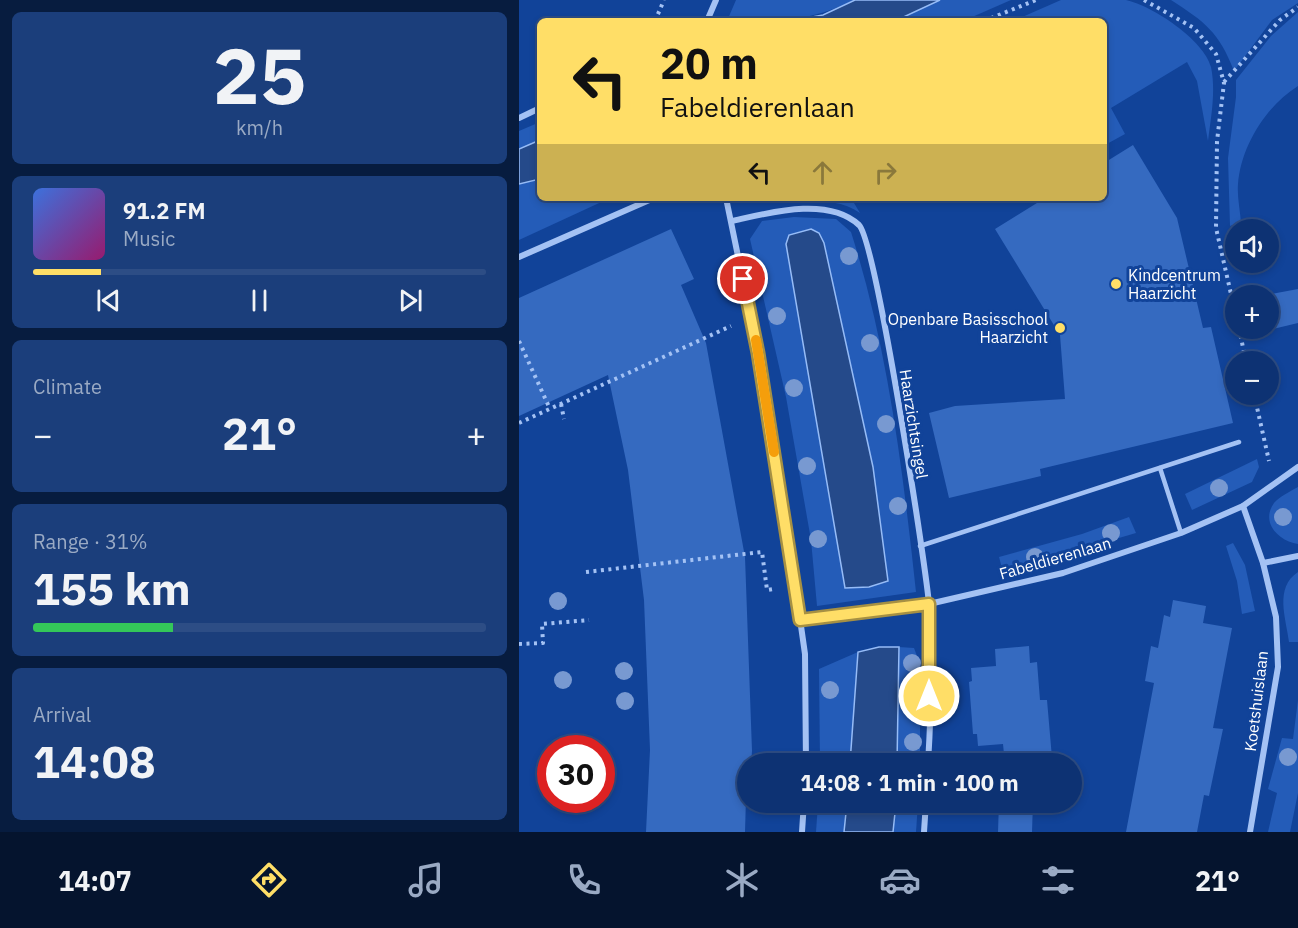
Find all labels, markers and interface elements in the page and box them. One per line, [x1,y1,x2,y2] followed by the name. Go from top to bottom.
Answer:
[213,24,306,125] text: 25
[660,36,758,91] text: 20 m
[561,42,639,120] icon: left
[660,89,855,124] text: Fabeldierenlaan
[236,114,283,141] text: km/h
[743,156,776,189] icon: left
[806,156,839,189] icon: ahead
[869,156,902,189] icon: right
[123,196,206,225] text: 91.2 FM
[1225,219,1279,405] map controls
[1225,219,1279,273] button: sound
[123,225,175,252] text: Music
[717,253,768,304] pin
[726,262,759,295] icon: arrive
[1128,265,1221,303] place label: Kindcentrum Haarzicht
[1109,277,1123,291] marker: Kindcentrum Haarzicht
[92,284,125,317] icon: previous
[243,284,276,317] icon: pause
[394,284,427,317] icon: next
[1225,285,1279,339] button: +
[888,309,1048,347] place label: Openbare Basisschool Haarzicht
[1053,321,1067,335] marker: Openbare Basisschool Haarzicht
[1225,351,1279,405] button: −
[895,368,933,480] street label: Haarzichtsingel
[33,373,102,400] text: Climate
[222,404,297,462] text: 21°
[33,413,53,456] text: −
[466,413,486,456] text: +
[33,528,148,555] text: Range · 31%
[997,532,1113,584] street label: Fabeldierenlaan
[33,559,191,617] text: 155 km
[1240,649,1272,753] street label: Koetshuislaan
[897,664,961,728] position arrow
[33,701,91,728] text: Arrival
[33,732,156,790] text: 14:08
[537,735,615,813] speed limit sign: 30
[800,768,1019,797] text: 14:08 · 1 min · 100 m
[248,859,290,901] icon: directions
[405,859,447,901] icon: music
[563,859,605,901] icon: phone
[721,859,763,901] icon: climate
[879,859,921,901] icon: car
[1037,859,1079,901] icon: filters
[58,863,132,898] text: 14:07
[1195,863,1240,898] text: 21°

